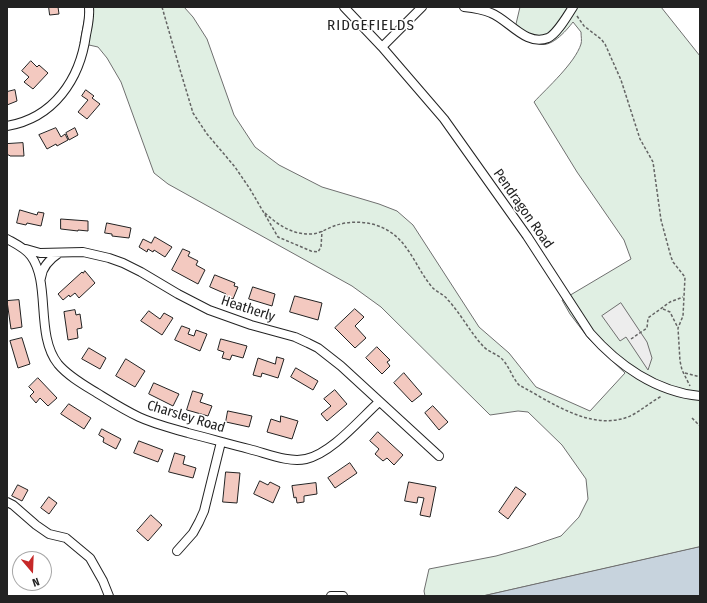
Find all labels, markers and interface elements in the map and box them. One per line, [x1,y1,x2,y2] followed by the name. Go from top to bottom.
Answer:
[327,17,415,35] district label: RIDGEFIELDS
[489,166,557,252] street label: Pendragon Road
[219,292,277,326] street label: Heatherly
[145,397,227,437] street label: Charsley Road
[12,551,52,591] north arrow
[31,575,41,589] text: N

